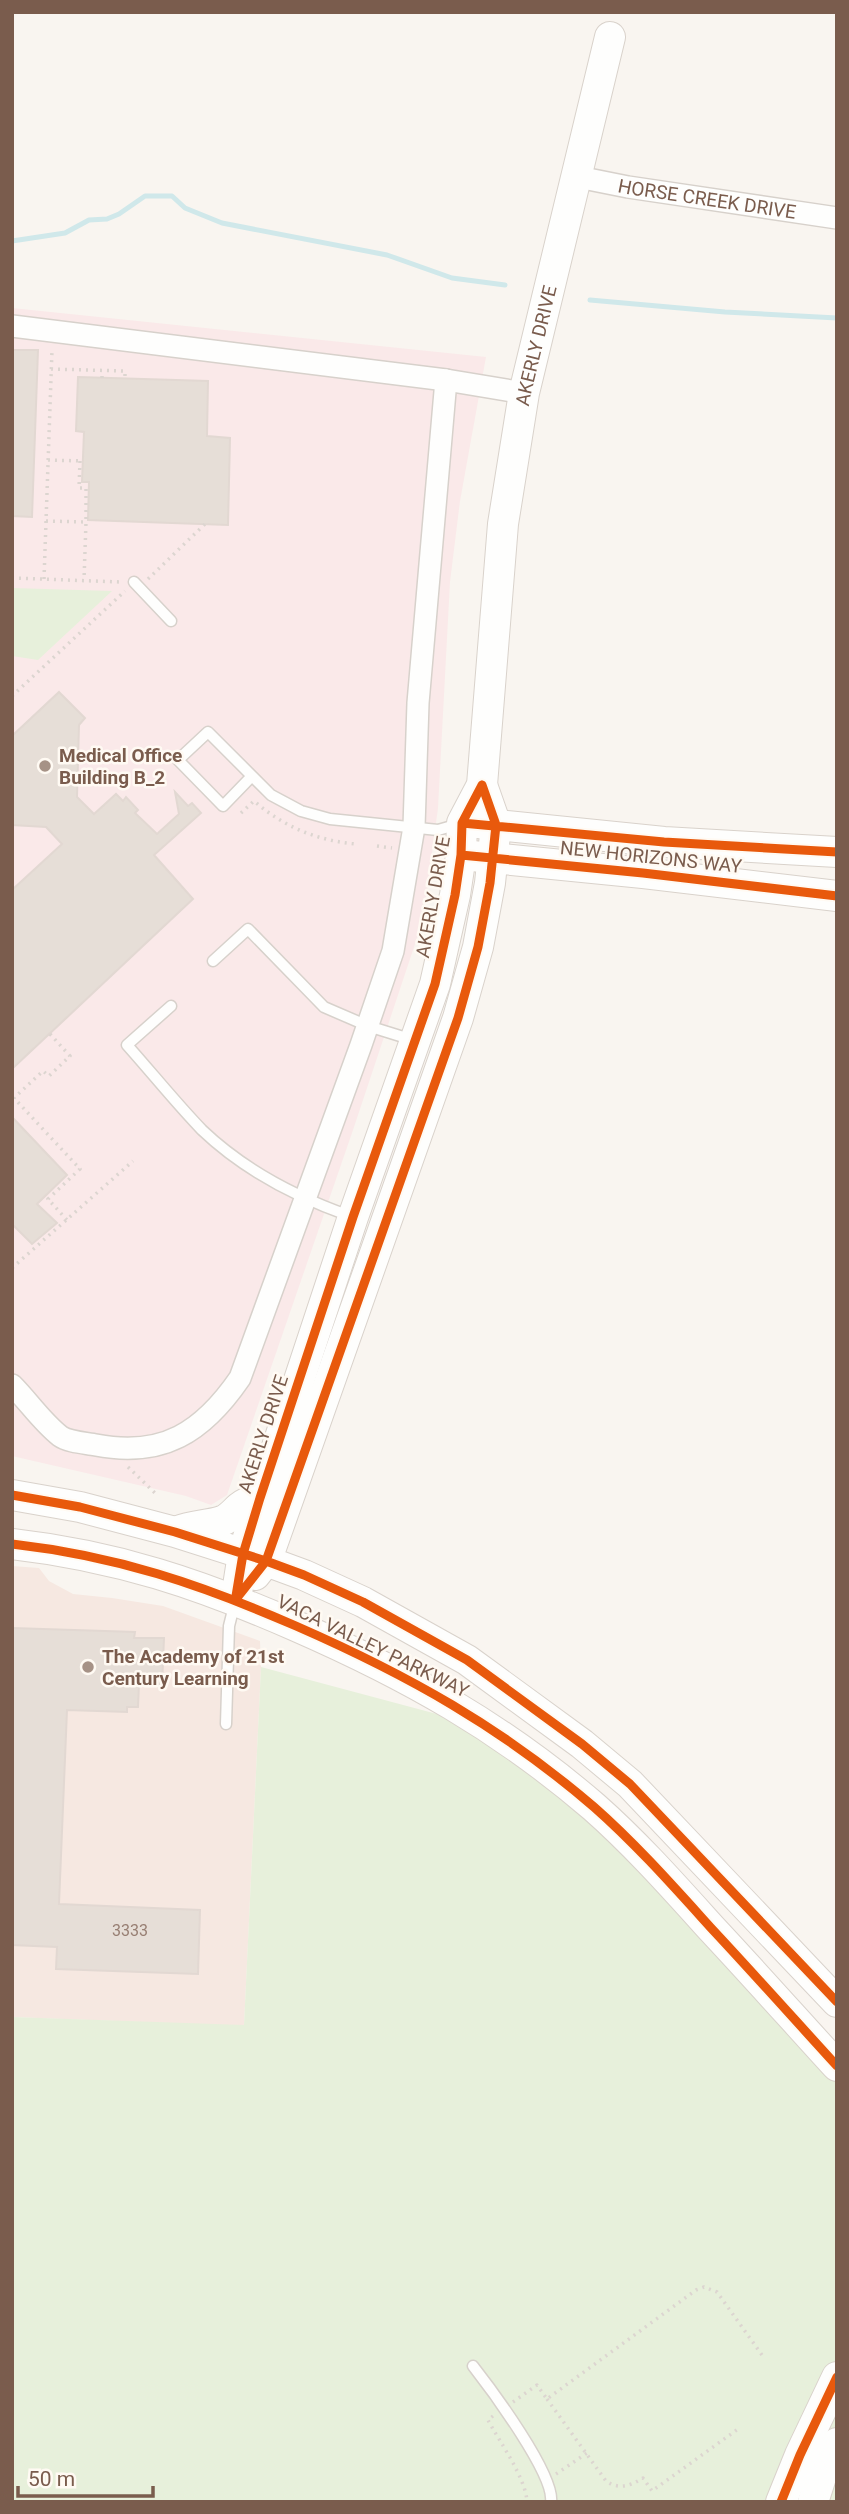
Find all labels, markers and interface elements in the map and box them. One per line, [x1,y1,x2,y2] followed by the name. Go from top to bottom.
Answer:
[616,174,798,223] street label: HORSE CREEK DRIVE
[511,283,561,408] street label: AKERLY DRIVE
[59,744,182,789] place label: Medical Office Building B_2
[37,758,53,774] marker: Medical Office Building B_2
[411,834,455,960] street label: AKERLY DRIVE
[559,836,744,878] street label: NEW HORIZONS WAY
[233,1372,293,1496] street label: AKERLY DRIVE
[273,1590,473,1703] street label: VACA VALLEY PARKWAY
[102,1645,285,1690] place label: The Academy of 21st Century Learning
[80,1659,96,1675] marker: The Academy of 21st Century Learning
[112,1921,148,1940] house number: 3333
[18,2454,152,2498] scale bar
[28,2467,75,2491] text: 50 m

